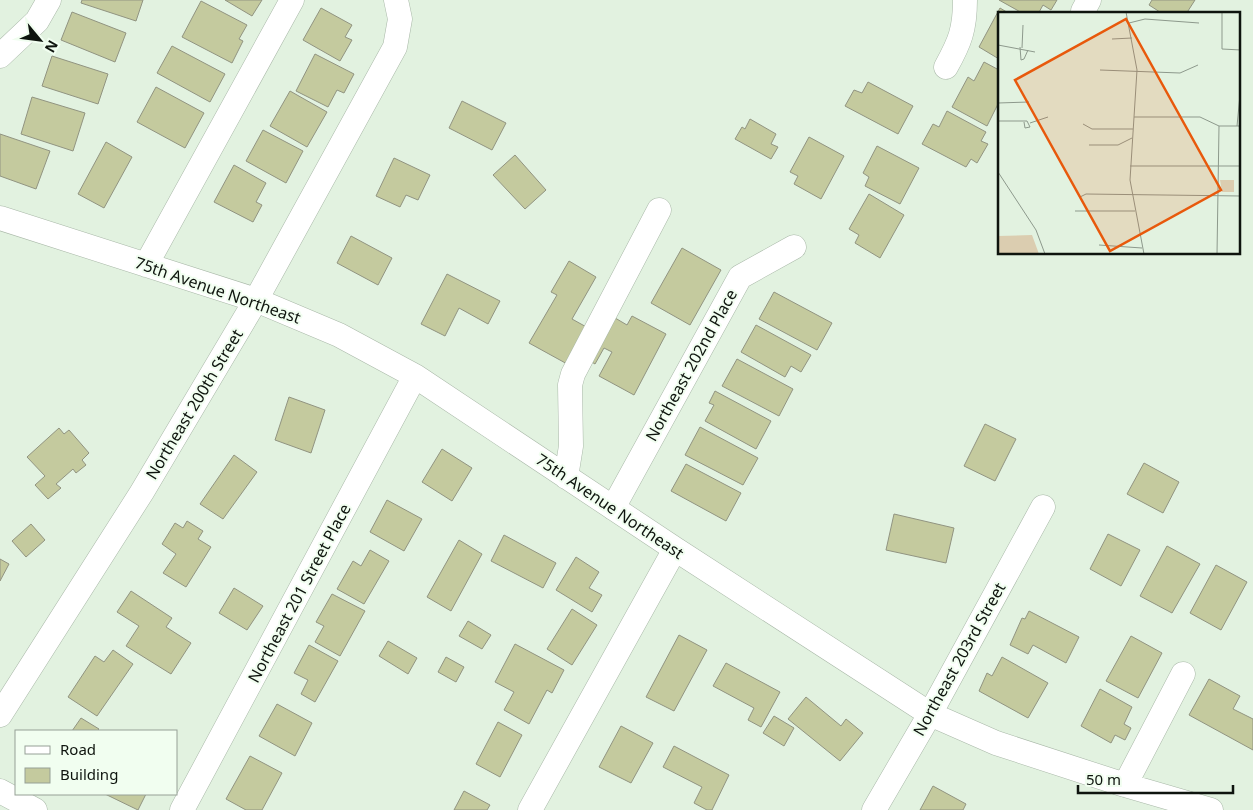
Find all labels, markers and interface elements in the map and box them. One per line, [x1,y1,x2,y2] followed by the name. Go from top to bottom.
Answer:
[998,12,1240,255] inset map
[15,15,65,65] north arrow
[41,37,63,56] text: N
[132,251,304,329] street label: 75th Avenue Northeast
[640,285,742,445] street label: Northeast 202nd Place
[140,325,248,483] street label: Northeast 200th Street
[532,448,688,564] street label: 75th Avenue Northeast
[242,500,356,686] street label: Northeast 201 Street Place
[908,578,1010,740] street label: Northeast 203rd Street
[15,730,178,795] legend
[60,739,96,759] text: Road
[1078,762,1233,794] scale bar
[60,764,118,784] text: Building
[1086,769,1121,789] text: 50 m

